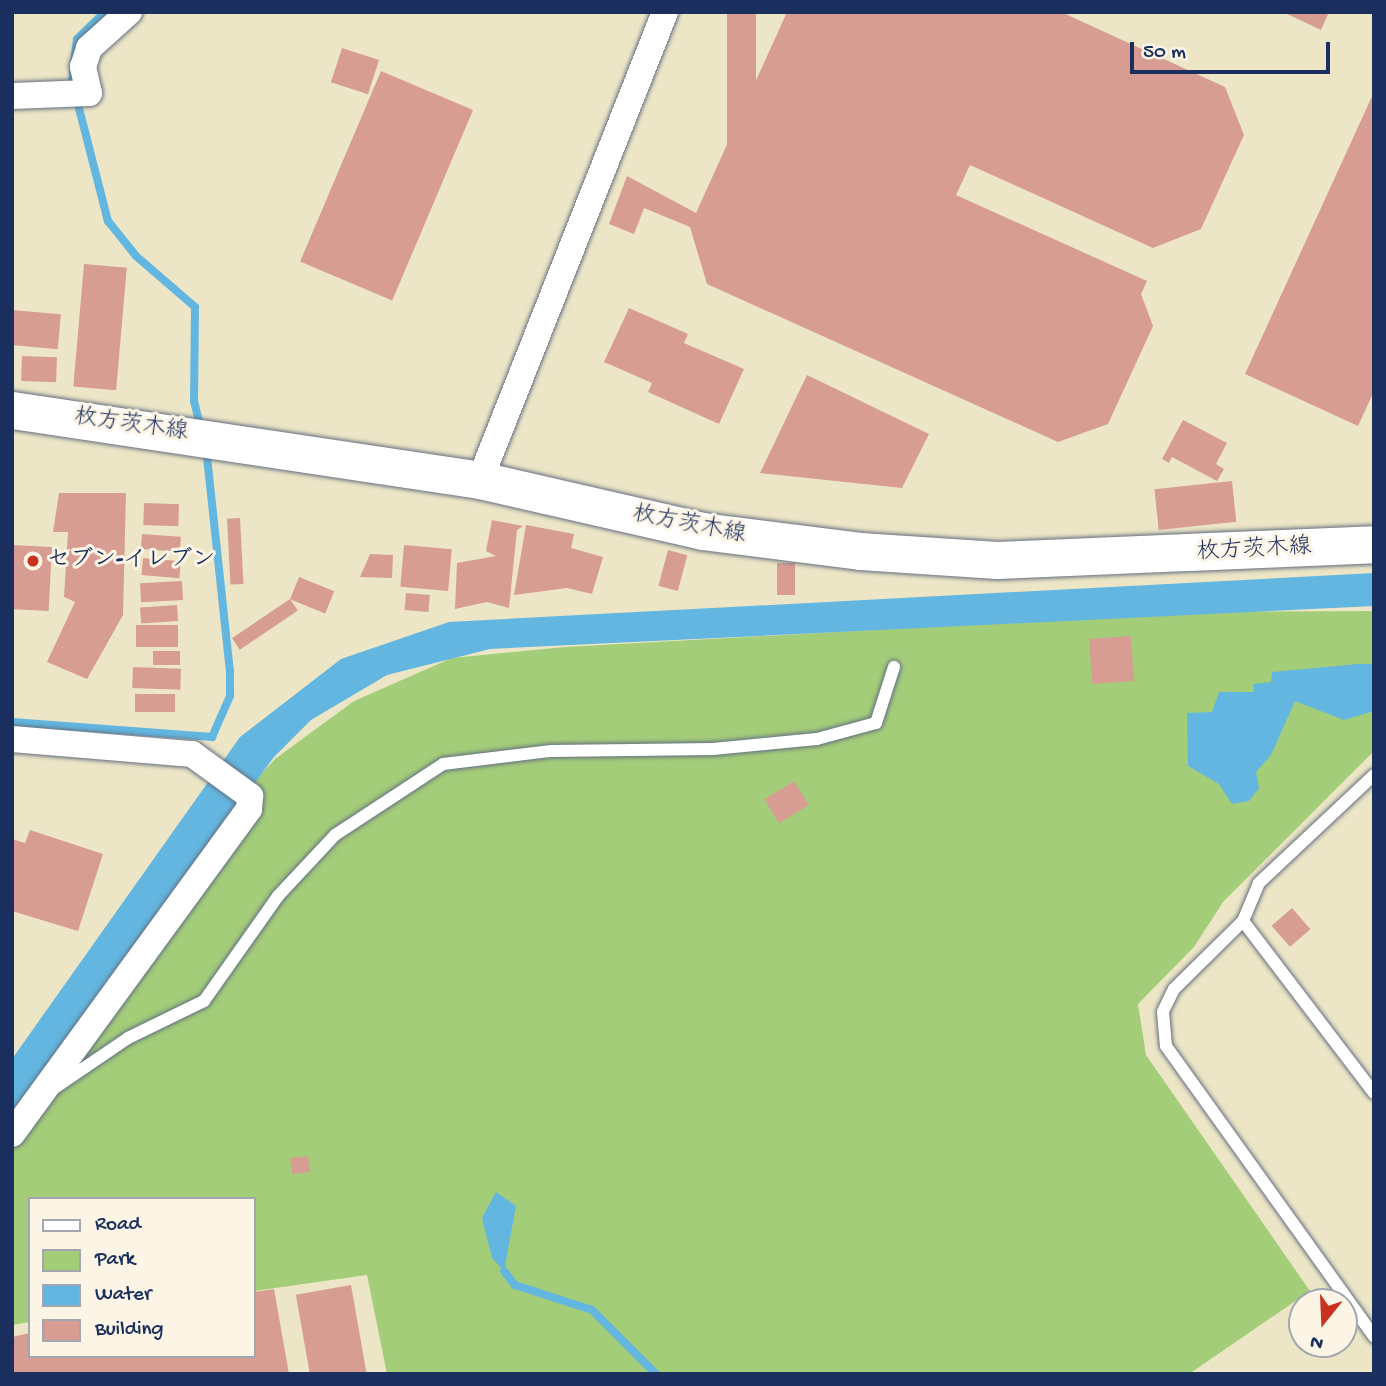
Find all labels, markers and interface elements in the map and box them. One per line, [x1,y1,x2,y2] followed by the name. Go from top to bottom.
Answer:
[1134,28,1334,72] scale bar
[1143,41,1186,66] text: 50 m
[72,404,190,448] street label: 枚方茨木線
[630,501,748,551] street label: 枚方茨木線
[1196,534,1312,568] street label: 枚方茨木線
[47,547,215,575] place label: セブン-イレブン
[25,553,41,569] marker: セブン-イレブン
[28,1197,256,1358] legend
[95,1213,141,1238] text: Road
[95,1248,135,1273] text: Park
[95,1283,151,1308] text: Water
[1288,1288,1358,1358] north arrow
[95,1318,164,1343] text: Building
[1308,1329,1326,1354] text: N

